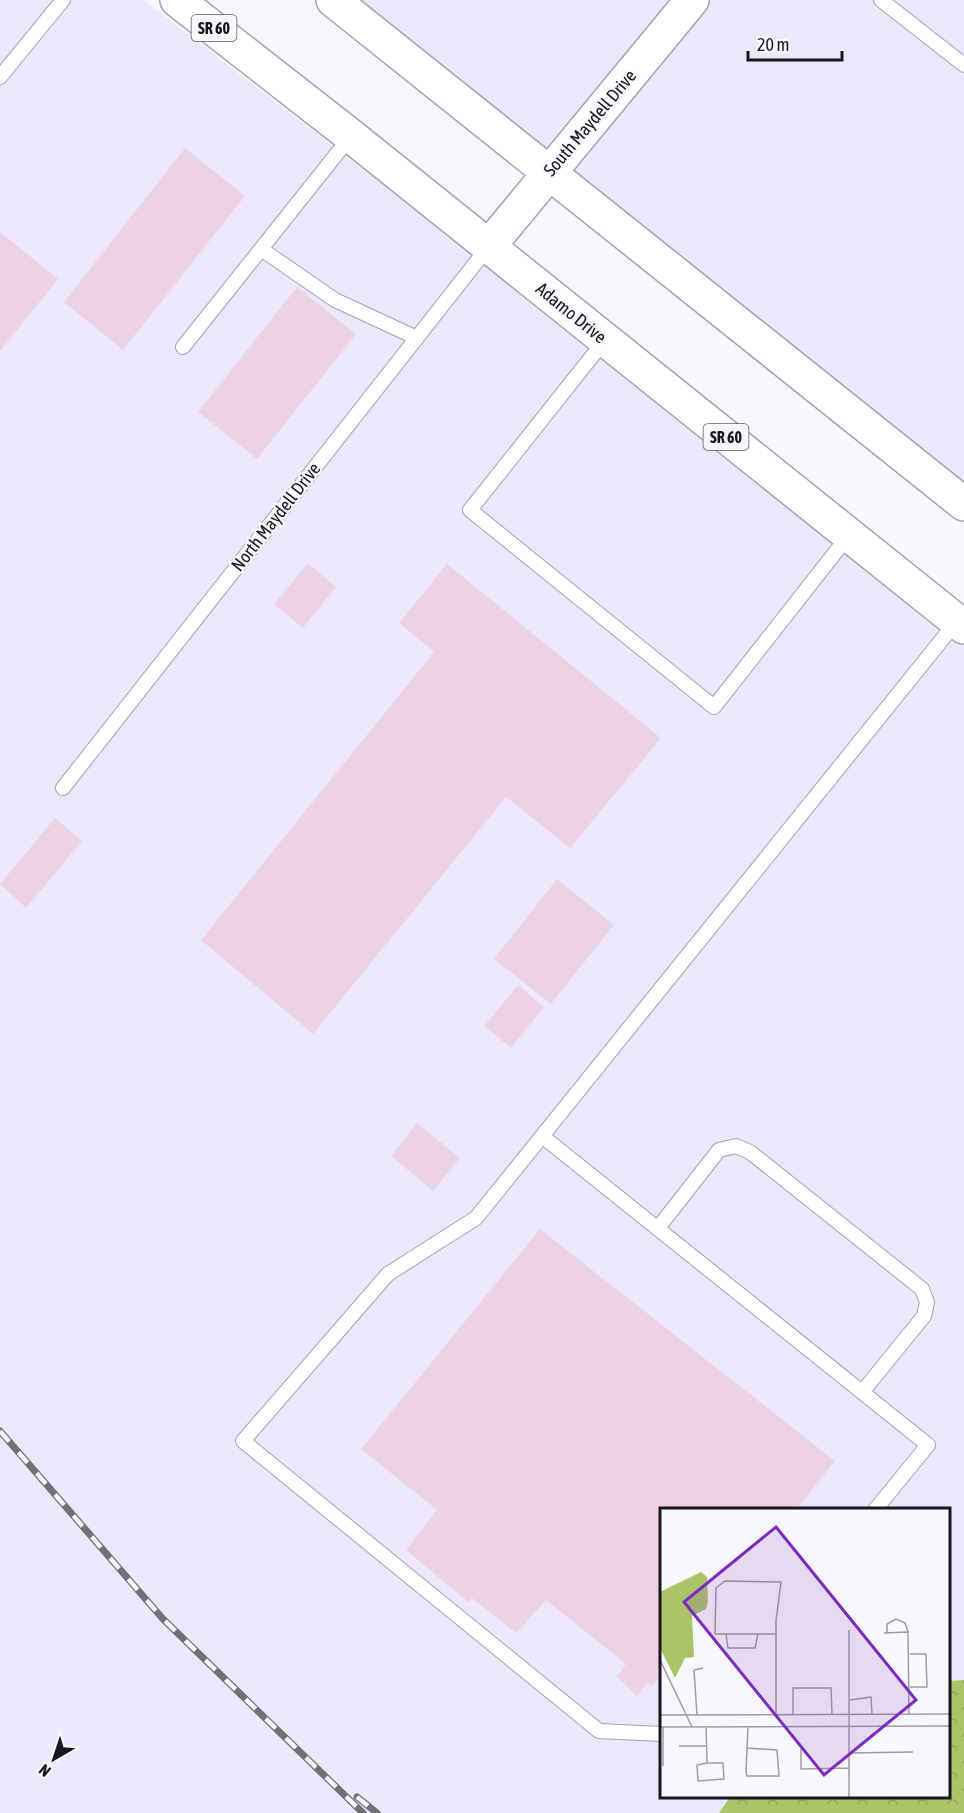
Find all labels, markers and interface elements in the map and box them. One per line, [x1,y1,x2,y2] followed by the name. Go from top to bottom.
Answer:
[192,15,236,41] road number: SR 60
[748,24,842,62] scale bar
[757,34,789,55] text: 20 m
[539,65,640,180] street label: South Maydell Drive
[532,278,611,347] street label: Adamo Drive
[704,424,748,450] road number: SR 60
[227,458,324,575] street label: North Maydell Drive
[660,1508,949,1798] inset map
[24,1729,84,1789] north arrow
[35,1761,54,1781] text: N

